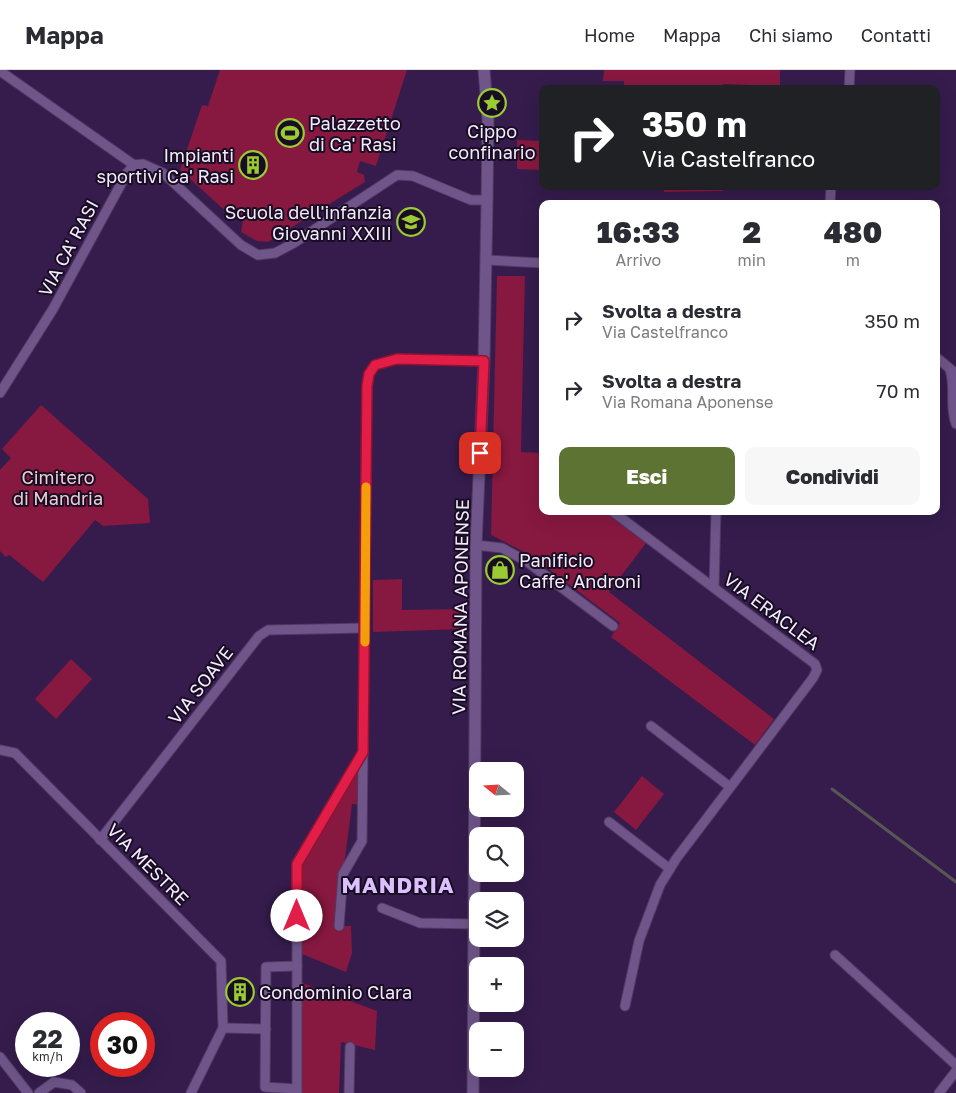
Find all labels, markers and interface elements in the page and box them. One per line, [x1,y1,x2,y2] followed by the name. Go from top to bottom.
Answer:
[25,20,104,49] text: Mappa
[584,24,635,46] text: Home
[663,24,721,46] text: Mappa
[749,24,833,46] text: Chi siamo
[861,24,931,46] text: Contatti
[477,88,507,118] place icon: Cippo confinario
[642,103,747,145] text: 350 m
[559,105,624,170] icon: right
[309,112,401,155] place label: Palazzetto di Ca' Rasi
[275,118,305,148] sports icon: Palazzetto di Ca' Rasi
[449,120,535,163] place label: Cippo confinario
[96,144,234,187] place label: Impianti sportivi Ca' Rasi
[642,145,815,172] text: Via Castelfranco
[238,150,268,180] building icon: Impianti sportivi Ca' Rasi
[33,196,103,300] street label: VIA CA' RASI
[225,201,392,244] place label: Scuola dell'infanzia Giovanni XXIII
[396,207,426,237] school or university icon: Scuola dell'infanzia Giovanni XXIII
[597,214,680,250] text: 16:33
[742,214,761,250] text: 2
[824,214,882,250] text: 480
[615,250,661,270] text: Arrivo
[738,250,766,270] text: min
[846,250,860,270] text: m
[602,299,741,322] text: Svolta a destra
[559,306,587,334] icon: right
[865,309,920,332] text: 350 m
[602,322,728,342] text: Via Castelfranco
[602,369,741,392] text: Svolta a destra
[559,376,587,404] icon: right
[877,379,920,402] text: 70 m
[602,392,773,412] text: Via Romana Aponense
[459,432,501,474] pin
[466,439,494,467] icon: arrive
[559,447,735,505] button: Esci
[745,447,920,505] button: Condividi
[13,466,103,509] park label: Cimitero di Mandria
[447,499,473,715] street label: VIA ROMANA APONENSE
[519,549,641,592] place label: Panificio Caffe' Androni
[485,555,515,585] shop icon: Panificio Caffe' Androni
[720,568,824,654] street label: VIA ERACLEA
[163,642,237,728] street label: VIA SOAVE
[469,762,524,818] north arrow
[469,762,524,1077] map controls
[103,819,193,909] street label: VIA MESTRE
[469,827,524,882] button: search
[341,871,455,898] district label: MANDRIA
[270,889,322,941] position arrow
[469,892,524,947] button: layers
[469,957,524,1012] button: +
[225,977,255,1007] building icon: Condominio Clara
[259,981,412,1003] place label: Condominio Clara
[90,1012,155,1077] speed limit sign: 30
[469,1022,524,1077] button: −
[32,1023,63,1054] text: 22
[32,1049,63,1064] text: km/h

